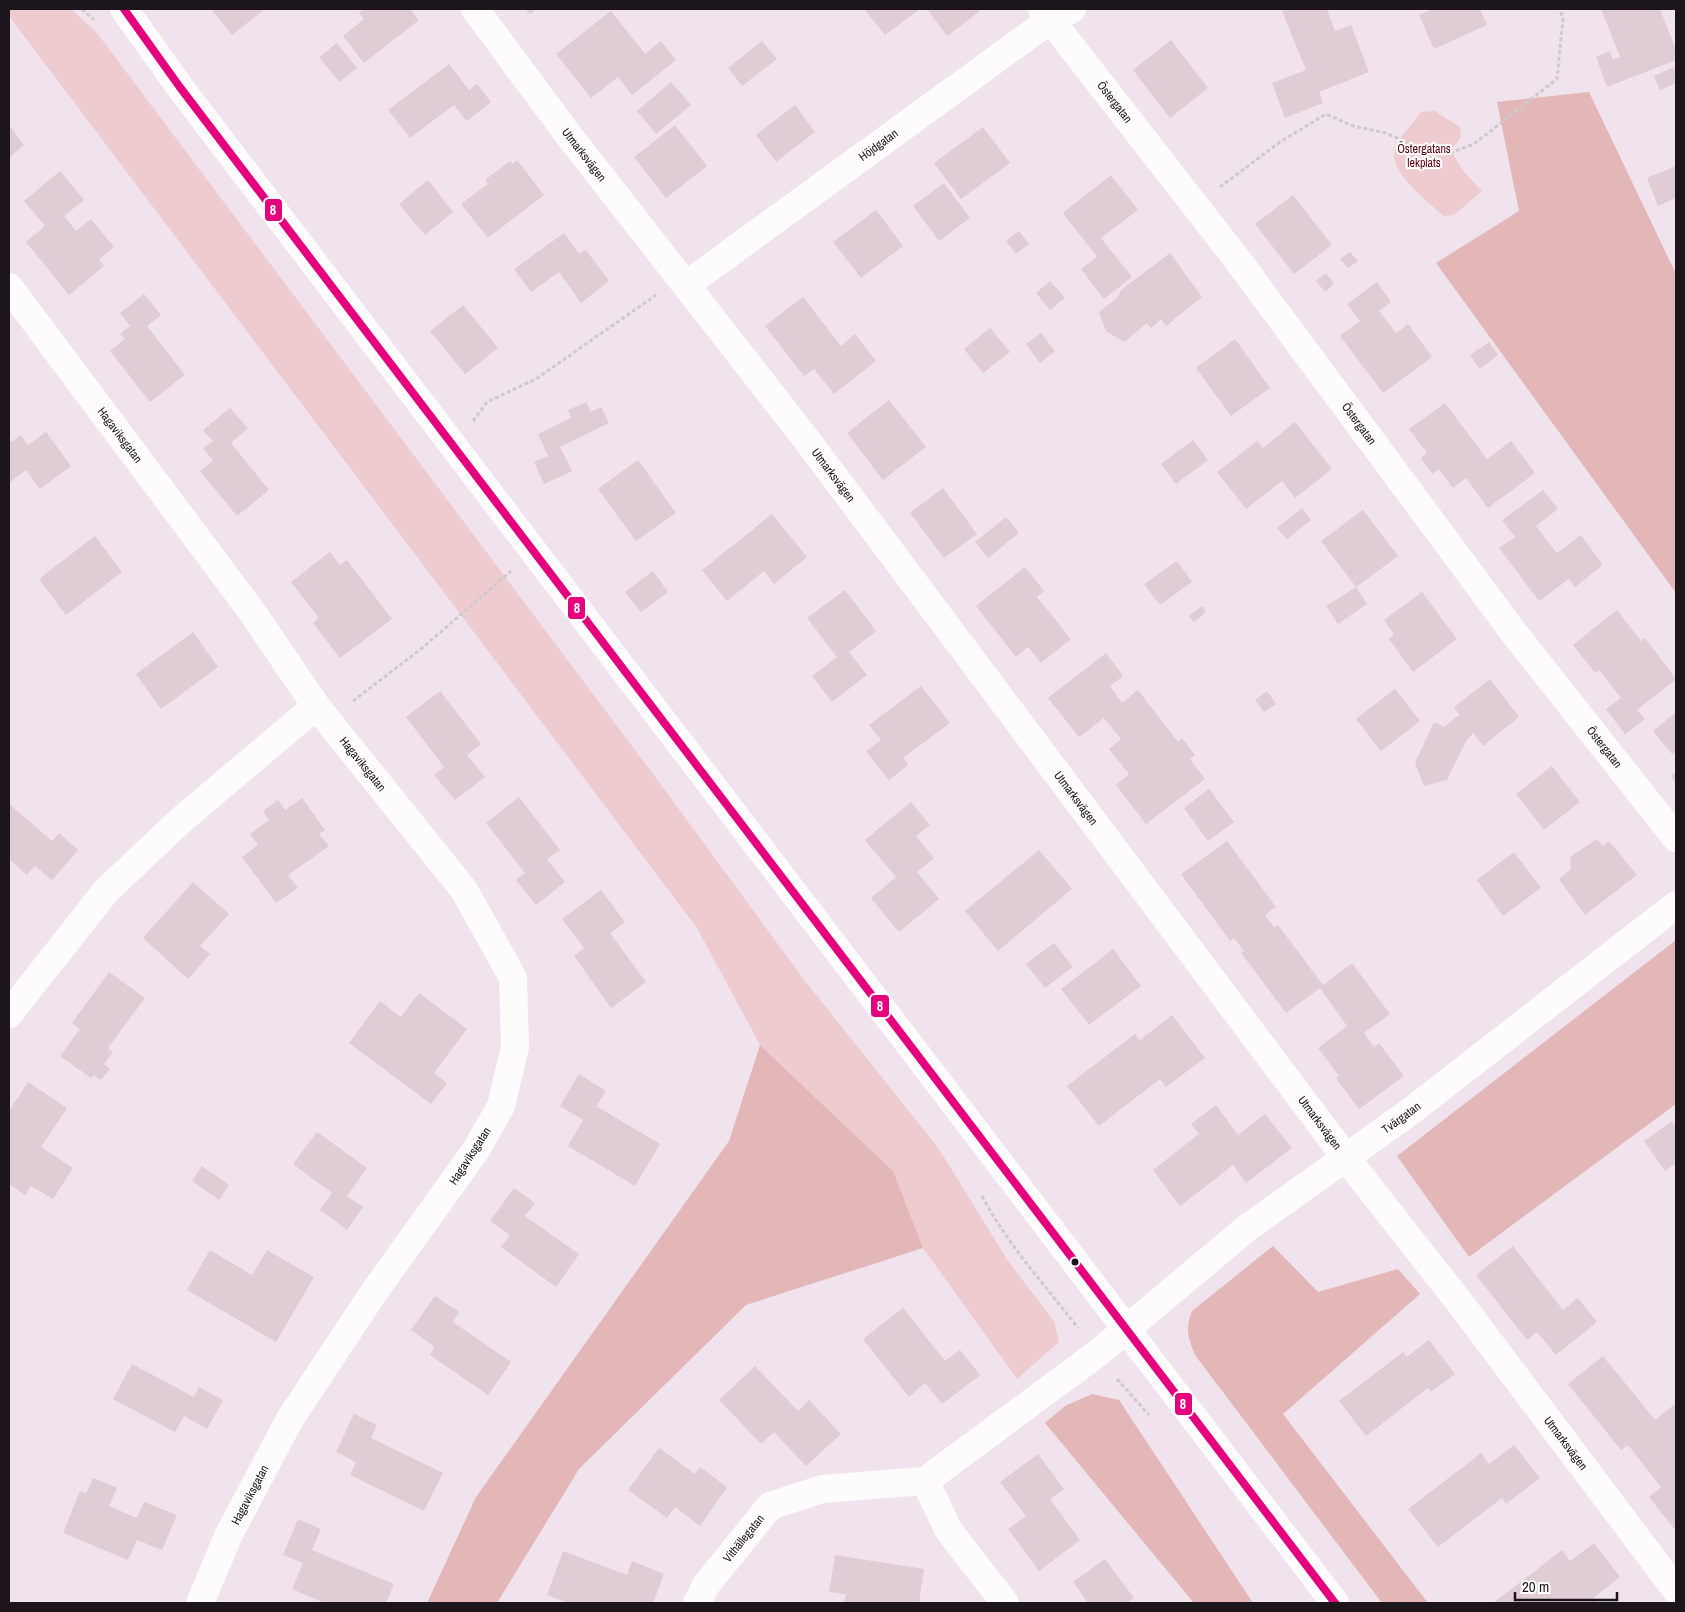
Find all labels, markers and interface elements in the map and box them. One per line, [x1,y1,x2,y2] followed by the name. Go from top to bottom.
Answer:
[1093,77,1136,126] street label: Östergatan
[558,125,610,185] street label: Utmarksvägen
[856,125,901,165] street label: Höjdgatan
[1397,140,1451,171] park label: Östergatans lekplats
[264,198,283,222] line badge: 8
[270,201,276,219] text: 8
[1338,399,1380,448] street label: Östergatan
[94,404,146,466] street label: Hagaviksgatan
[808,445,859,505] street label: Utmarksvägen
[567,596,586,620] line badge: 8
[574,599,580,617] text: 8
[1583,722,1626,771] street label: Östergatan
[336,733,390,795] street label: Hagaviksgatan
[1050,768,1101,828] street label: Utmarksvägen
[870,994,890,1018] line badge: 8
[877,997,883,1015] text: 8
[1294,1093,1345,1153] street label: Utmarksvägen
[1379,1098,1424,1137] street label: Tvärgatan
[445,1124,495,1188] street label: Hagaviksgatan
[1070,1257,1080,1267] unlabelled marker
[1174,1392,1193,1416] line badge: 8
[1180,1395,1186,1413] text: 8
[1540,1413,1591,1474] street label: Utmarksvägen
[228,1462,272,1528] street label: Hagaviksgatan
[719,1511,768,1566] street label: Vithällegatan
[1515,1570,1618,1602] scale bar
[1522,1576,1549,1597] text: 20 m

